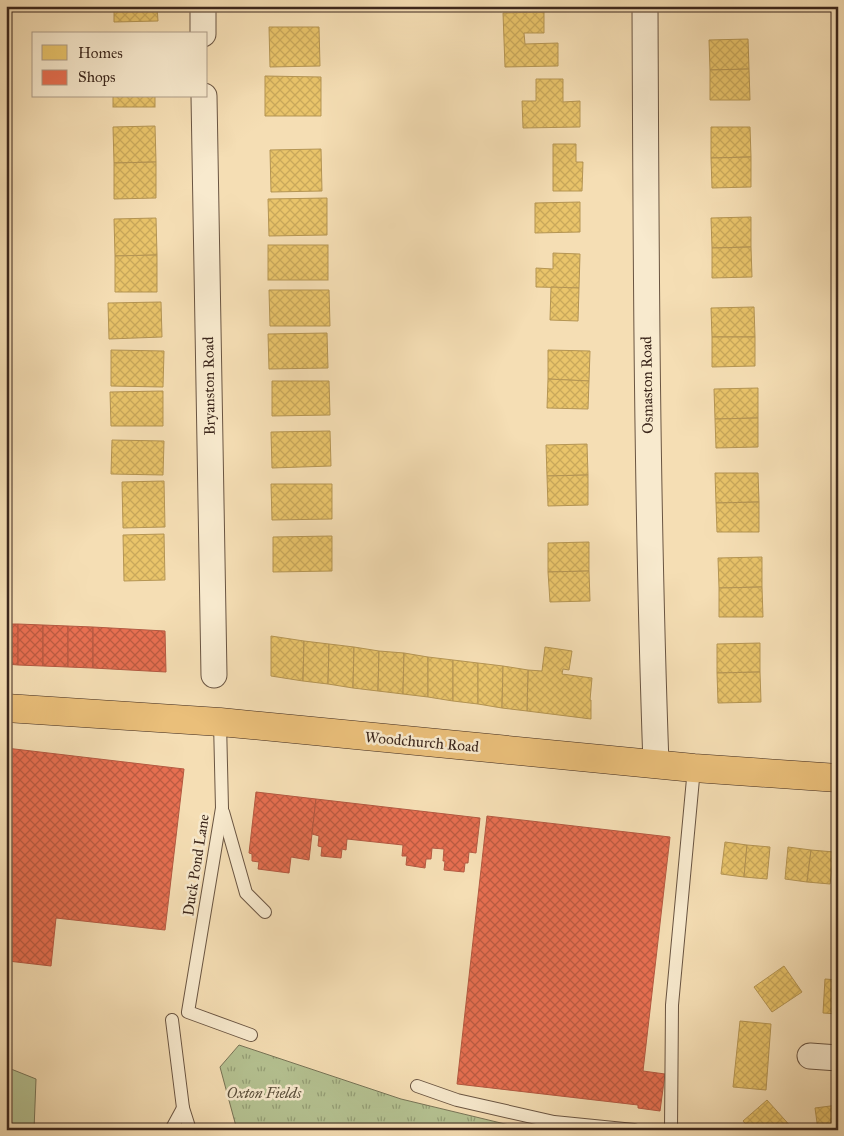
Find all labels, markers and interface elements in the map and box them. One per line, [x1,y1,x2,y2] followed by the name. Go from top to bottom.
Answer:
[32,32,208,98] legend
[78,44,123,62] text: Homes
[78,68,116,86] text: Shops
[199,336,219,435] street label: Bryanston Road
[637,336,657,434] street label: Osmaston Road
[364,728,480,756] street label: Woodchurch Road
[179,813,213,917] street label: Duck Pond Lane
[227,1084,302,1102] park label: Oxton Fields

